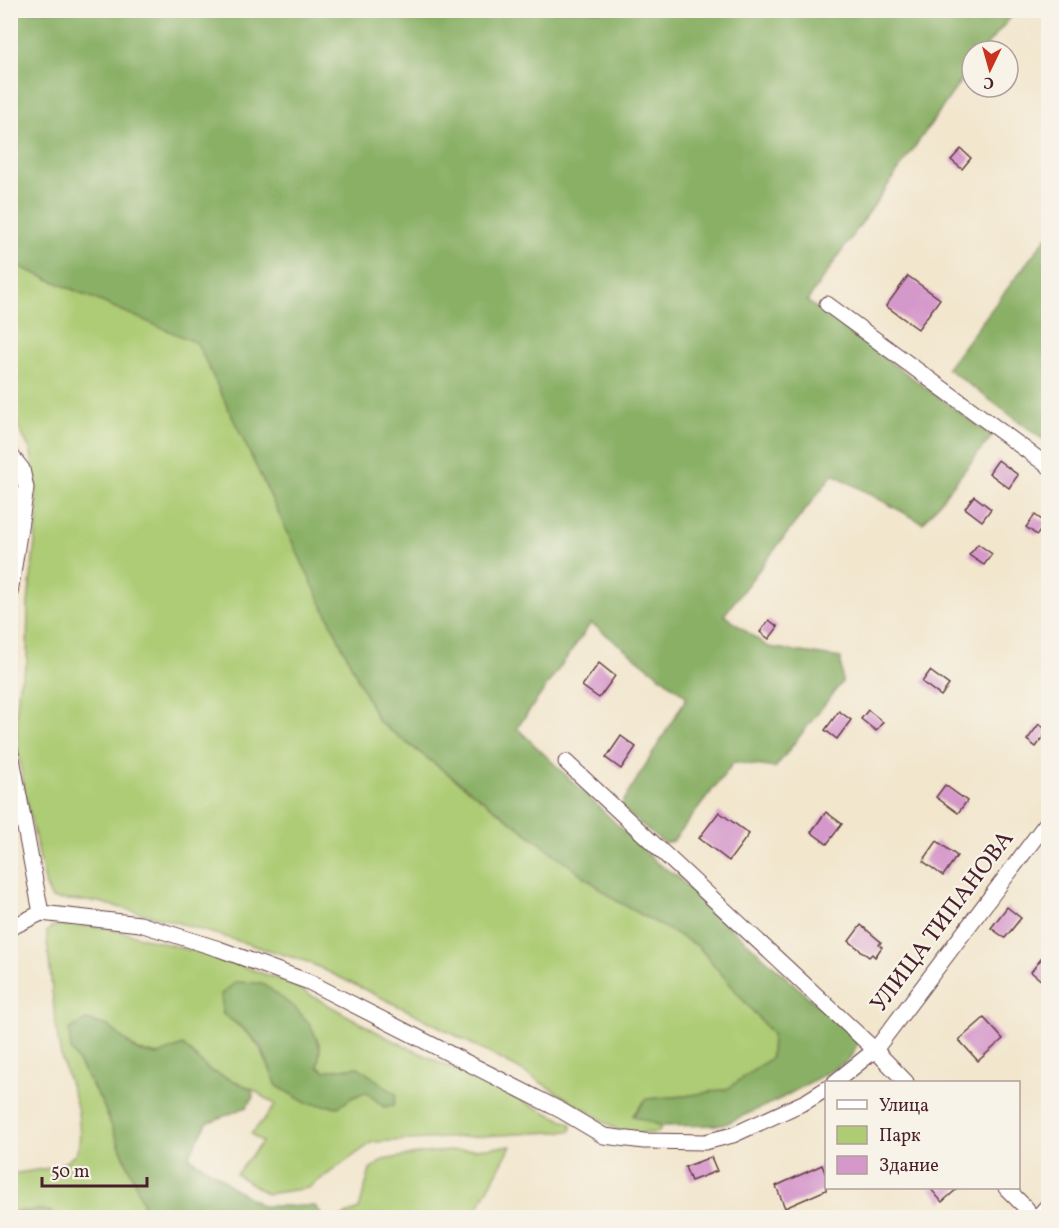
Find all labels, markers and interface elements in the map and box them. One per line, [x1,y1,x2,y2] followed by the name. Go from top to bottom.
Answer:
[960,39,1020,99] north arrow
[983,71,995,93] text: С
[863,824,1023,1020] street label: УЛИЦА ТИПАНОВА
[825,1081,1020,1189] legend
[879,1094,929,1119] text: Улица
[879,1124,921,1149] text: Парк
[42,1150,147,1188] scale bar
[879,1154,939,1179] text: Здание
[51,1160,90,1185] text: 50 m

